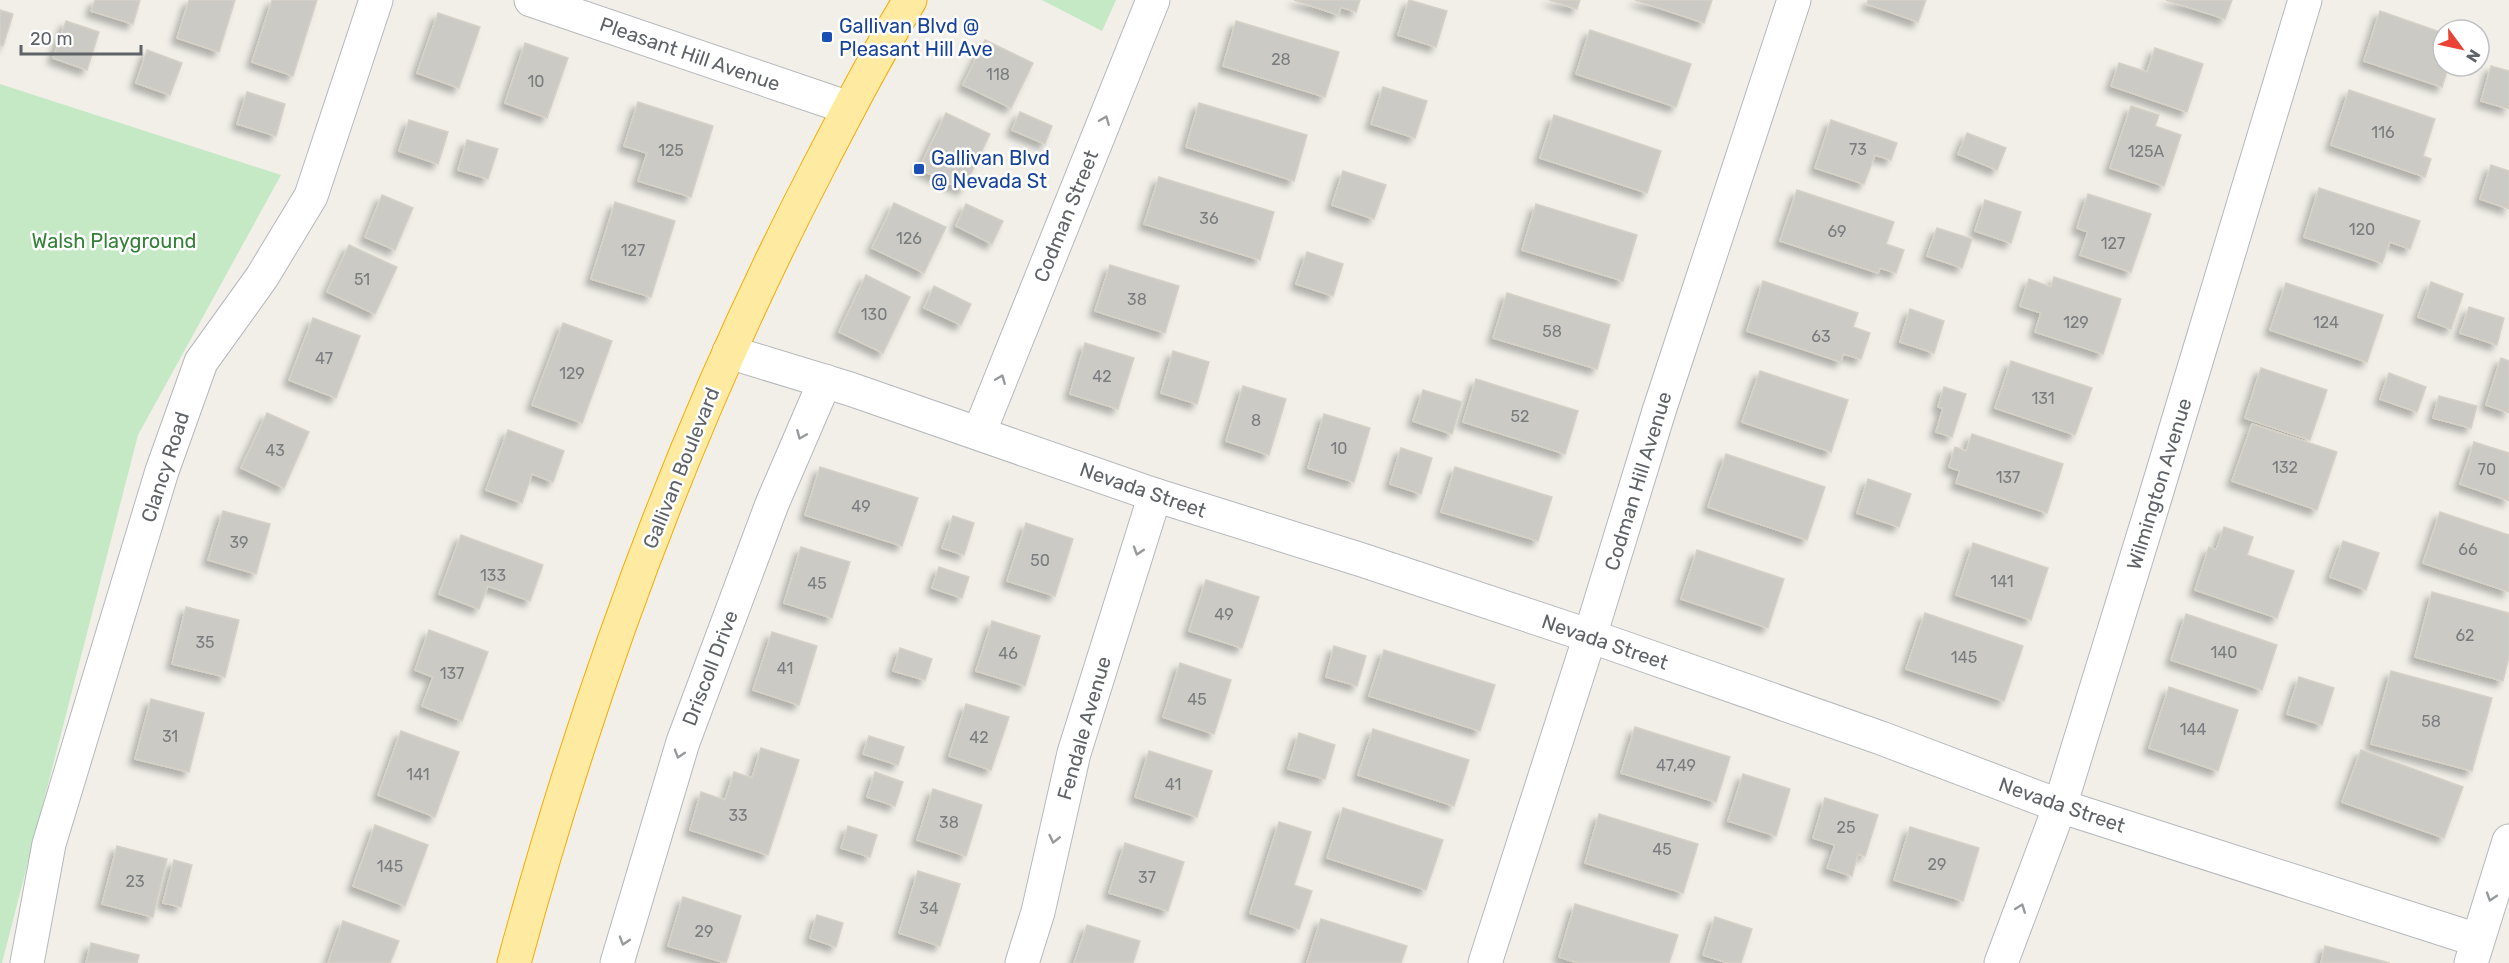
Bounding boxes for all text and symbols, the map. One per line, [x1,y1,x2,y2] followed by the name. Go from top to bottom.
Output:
[597,12,783,96] street label: Pleasant Hill Avenue
[839,14,993,61] place label: Gallivan Blvd @ Pleasant Hill Ave
[21,18,141,56] scale bar
[2431,18,2491,78] north arrow
[30,28,72,50] text: 20 m
[820,30,834,44] marker: Gallivan Blvd @ Pleasant Hill Ave
[2462,46,2484,66] text: N
[1271,50,1291,69] house number: 28
[986,65,1010,84] house number: 118
[527,72,545,91] house number: 10
[1098,115,1110,126] one-way arrow
[2371,123,2395,142] house number: 116
[1849,140,1867,159] house number: 73
[658,141,684,160] house number: 125
[2128,142,2165,161] house number: 125A
[931,146,1050,193] place label: Gallivan Blvd @ Nevada St
[1029,146,1103,286] street label: Codman Street
[912,162,926,176] marker: Gallivan Blvd @ Nevada St
[1199,209,1219,228] house number: 36
[2349,220,2375,239] house number: 120
[1827,222,1847,241] house number: 69
[32,229,196,253] park label: Walsh Playground
[896,229,922,248] house number: 126
[2101,234,2125,253] house number: 127
[621,241,645,260] house number: 127
[354,270,370,289] house number: 51
[1127,290,1147,309] house number: 38
[861,305,887,324] house number: 130
[2063,313,2089,332] house number: 129
[2313,313,2339,332] house number: 124
[1542,322,1562,341] house number: 58
[1811,327,1831,346] house number: 63
[315,349,333,368] house number: 47
[559,364,585,383] house number: 129
[1092,367,1112,386] house number: 42
[994,374,1006,385] one-way arrow
[638,384,724,552] street label: Gallivan Boulevard
[1599,389,1677,573] street label: Codman Hill Avenue
[2031,389,2055,408] house number: 131
[2121,395,2197,573] street label: Wilmington Avenue
[1511,407,1529,426] house number: 52
[136,409,194,525] street label: Clancy Road
[1251,411,1261,430] house number: 8
[796,428,808,439] one-way arrow
[1330,439,1348,458] house number: 10
[265,441,285,460] house number: 43
[1077,457,1210,523] street label: Nevada Street
[2272,458,2298,477] house number: 132
[2478,460,2496,479] house number: 70
[1996,468,2020,487] house number: 137
[851,497,871,516] house number: 49
[229,533,249,552] house number: 39
[2458,540,2478,559] house number: 66
[1132,545,1145,556] one-way arrow
[1030,551,1050,570] house number: 50
[480,566,506,585] house number: 133
[1990,572,2014,591] house number: 141
[807,574,827,593] house number: 45
[1214,605,1234,624] house number: 49
[677,607,743,729] street label: Driscoll Drive
[1539,609,1672,675] street label: Nevada Street
[2455,626,2475,645] house number: 62
[195,633,215,652] house number: 35
[2211,643,2237,662] house number: 140
[998,644,1018,663] house number: 46
[1951,648,1977,667] house number: 145
[1052,653,1116,803] street label: Fendale Avenue
[777,659,793,678] house number: 41
[440,664,464,683] house number: 137
[1187,690,1207,709] house number: 45
[2421,712,2441,731] house number: 58
[2180,720,2206,739] house number: 144
[162,727,178,746] house number: 31
[969,728,989,747] house number: 42
[674,748,686,759] one-way arrow
[1656,756,1696,775] house number: 47,49
[406,765,430,784] house number: 141
[1996,772,2129,838] street label: Nevada Street
[1165,775,1181,794] house number: 41
[728,806,748,825] house number: 33
[939,813,959,832] house number: 38
[1837,818,1855,837] house number: 25
[1049,833,1062,843] one-way arrow
[1652,840,1672,859] house number: 45
[1928,855,1946,874] house number: 29
[377,857,403,876] house number: 145
[1138,868,1156,887] house number: 37
[125,872,145,891] house number: 23
[2486,891,2498,902] one-way arrow
[919,899,939,918] house number: 34
[2014,903,2027,914] one-way arrow
[695,922,713,941] house number: 29
[619,935,631,946] one-way arrow

